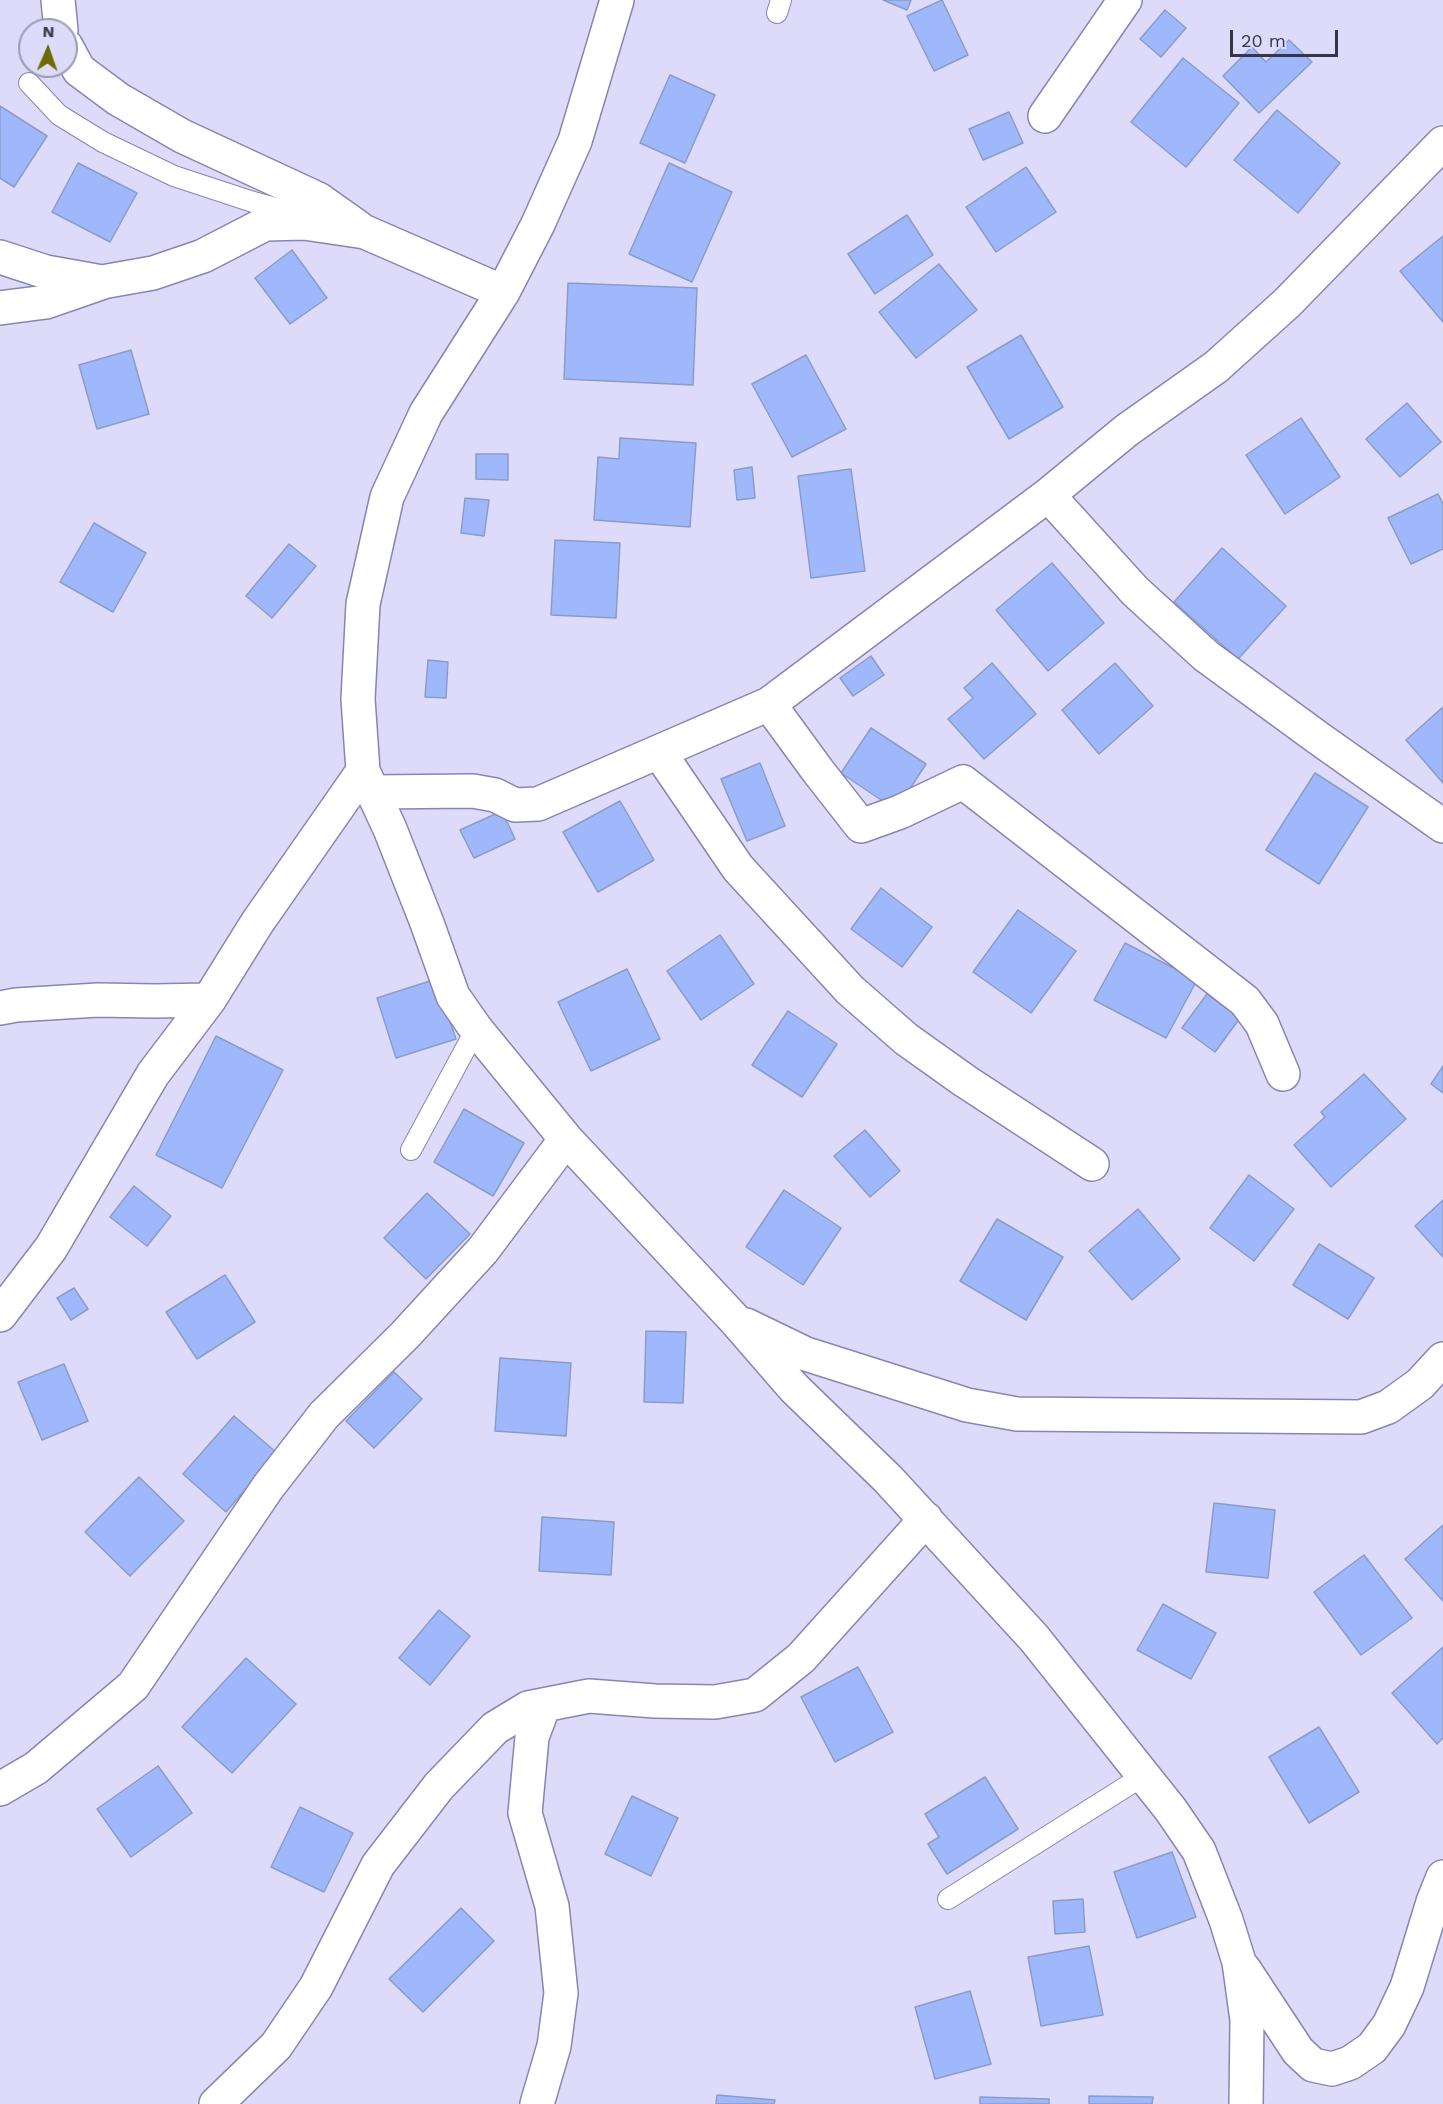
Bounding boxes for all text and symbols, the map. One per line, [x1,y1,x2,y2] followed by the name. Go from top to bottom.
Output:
[18,18,78,78] north arrow
[1233,18,1341,56] scale bar
[42,22,55,41] text: N
[1241,30,1286,51] text: 20 m

